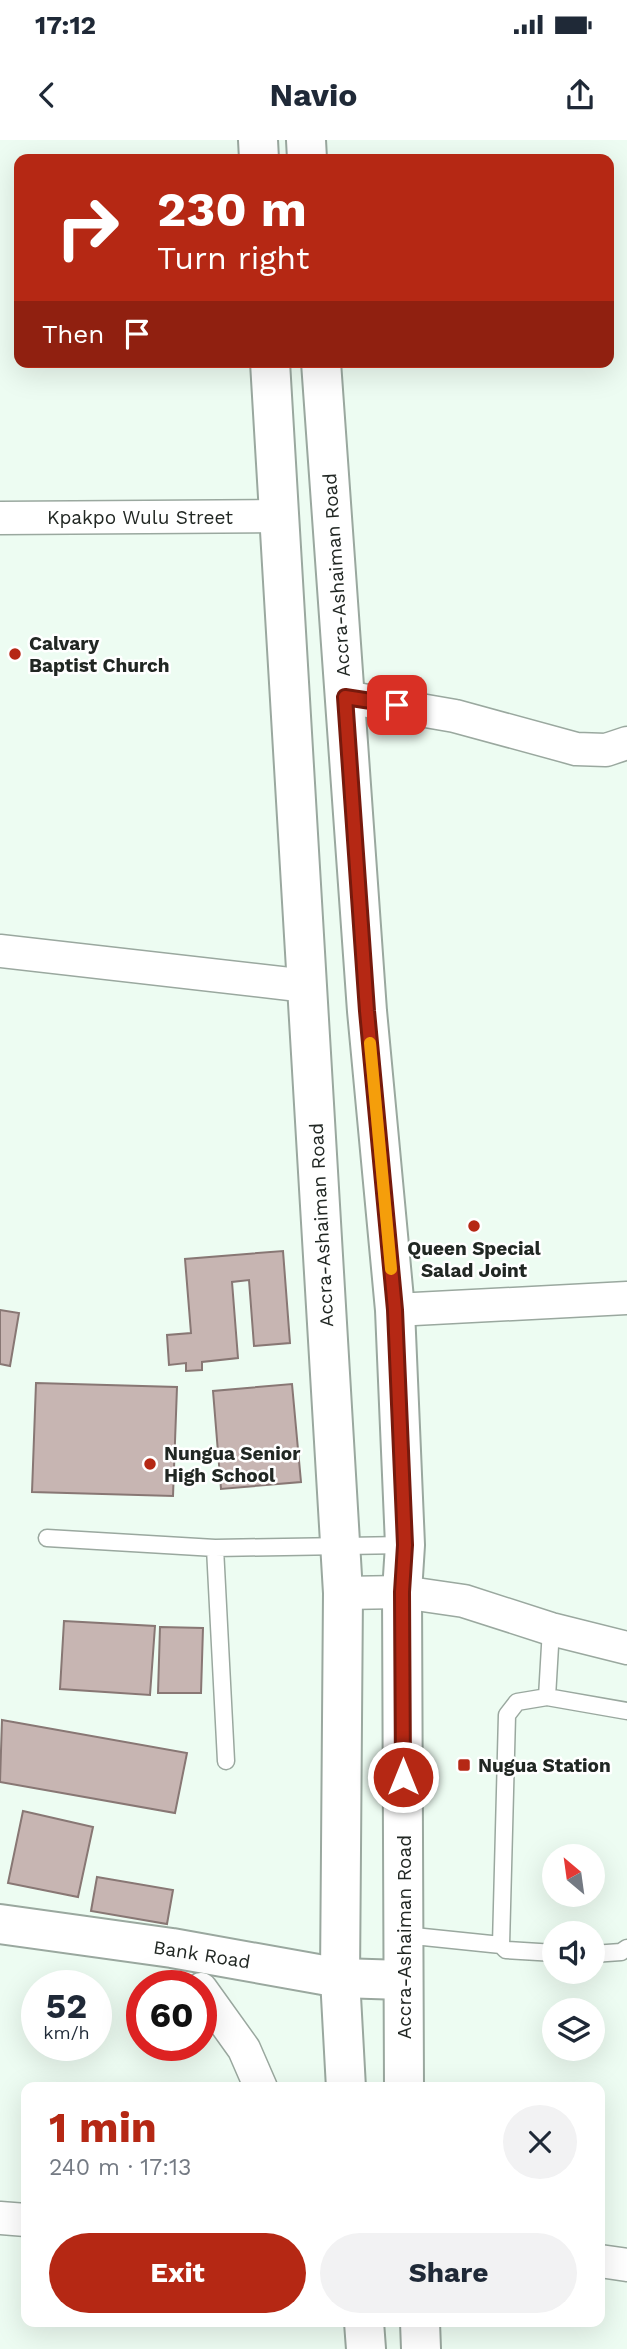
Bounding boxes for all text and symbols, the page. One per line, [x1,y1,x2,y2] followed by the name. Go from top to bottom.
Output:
[35,10,96,40] text: 17:12
[28,76,66,114] icon: back
[270,76,357,114] text: Navio
[561,76,599,114] icon: share
[157,180,307,238] text: 230 m
[42,182,133,273] icon: right
[157,239,309,277] text: Turn right
[118,315,156,353] icon: arrive
[42,319,104,349] text: Then
[318,472,355,678] street label: Accra-Ashaiman Road
[47,506,233,529] street label: Kpakpo Wulu Street
[29,632,170,677] place label: Calvary Baptist Church
[7,646,23,662] marker: Calvary Baptist Church
[367,675,427,735] pin
[378,686,416,724] icon: arrive
[305,1122,338,1328] street label: Accra-Ashaiman Road
[466,1218,482,1234] marker: Queen Special Salad Joint
[407,1237,542,1282] place label: Queen Special Salad Joint
[164,1442,301,1487] place label: Nungua Senior High School
[142,1456,158,1472] marker: Nungua Senior High School
[366,1740,440,1814] position arrow
[478,1754,611,1777] place label: Nugua Station
[456,1757,472,1773] marker: Nugua Station
[393,1835,416,2039] street label: Accra-Ashaiman Road
[542,1844,606,1908] north arrow
[542,1844,605,2061] map controls
[542,1921,605,1984] button: sound
[152,1935,252,1974] street label: Bank Road
[126,1970,217,2061] speed limit sign: 60
[46,1985,87,2027] text: 52
[542,1998,605,2061] button: layers
[43,2022,90,2043] text: km/h
[49,2103,157,2152] text: 1 min
[503,2105,577,2179] button: close
[49,2154,191,2181] text: 240 m · 17:13
[49,2233,306,2313] button: Exit
[320,2233,577,2313] button: Share

